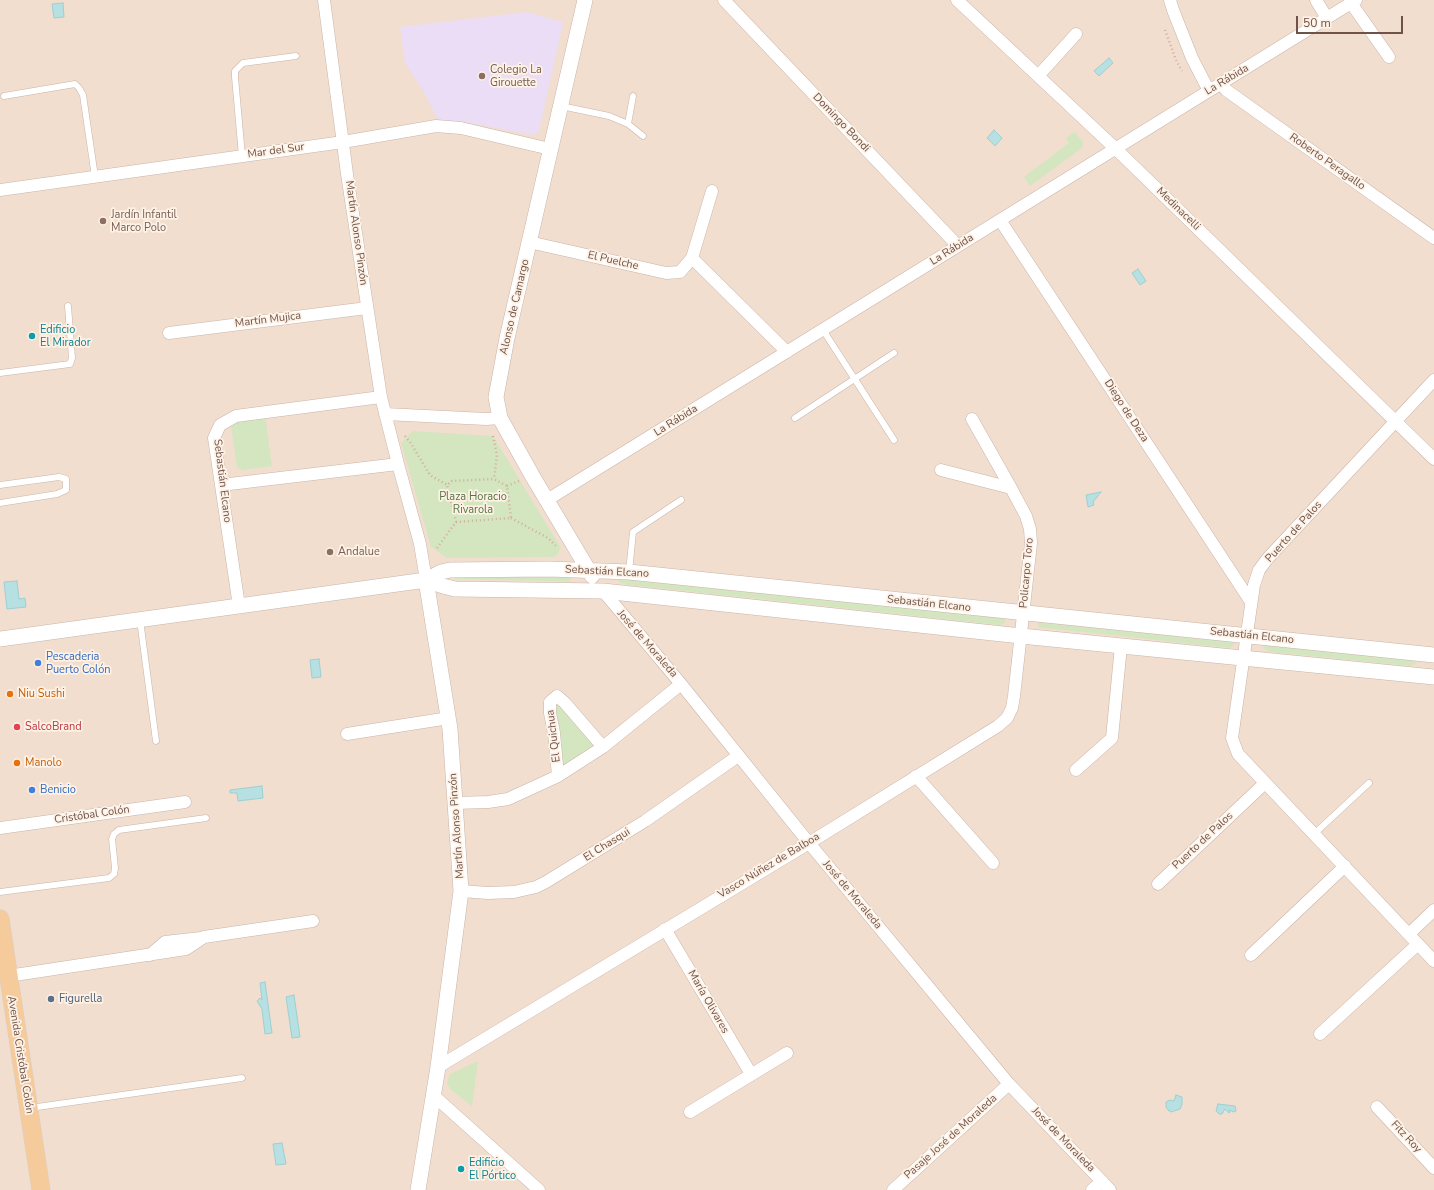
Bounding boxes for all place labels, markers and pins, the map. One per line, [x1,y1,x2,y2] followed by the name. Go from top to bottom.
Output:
[490,63,542,89] place label: Colegio La Girouette
[477,71,487,81] marker: Colegio La Girouette
[111,208,177,234] place label: Jardín Infantil Marco Polo
[98,216,108,226] marker: Jardín Infantil Marco Polo
[40,323,91,349] place label: Edificio El Mirador
[27,331,37,341] marker: Edificio El Mirador
[338,545,380,559] place label: Andalue
[325,547,335,557] marker: Andalue
[46,650,111,676] place label: Pescaderia Puerto Colón
[33,658,43,668] marker: Pescaderia Puerto Colón
[18,687,65,701] place label: Niu Sushi
[5,689,15,699] marker: Niu Sushi
[25,720,82,734] place label: SalcoBrand
[12,722,22,732] marker: SalcoBrand
[25,756,62,770] place label: Manolo
[12,758,22,768] marker: Manolo
[40,783,76,797] place label: Benicio
[27,785,37,795] marker: Benicio
[59,992,102,1006] place label: Figurella
[46,994,56,1004] marker: Figurella
[469,1156,516,1182] place label: Edificio El Pórtico
[456,1164,466,1174] marker: Edificio El Pórtico

